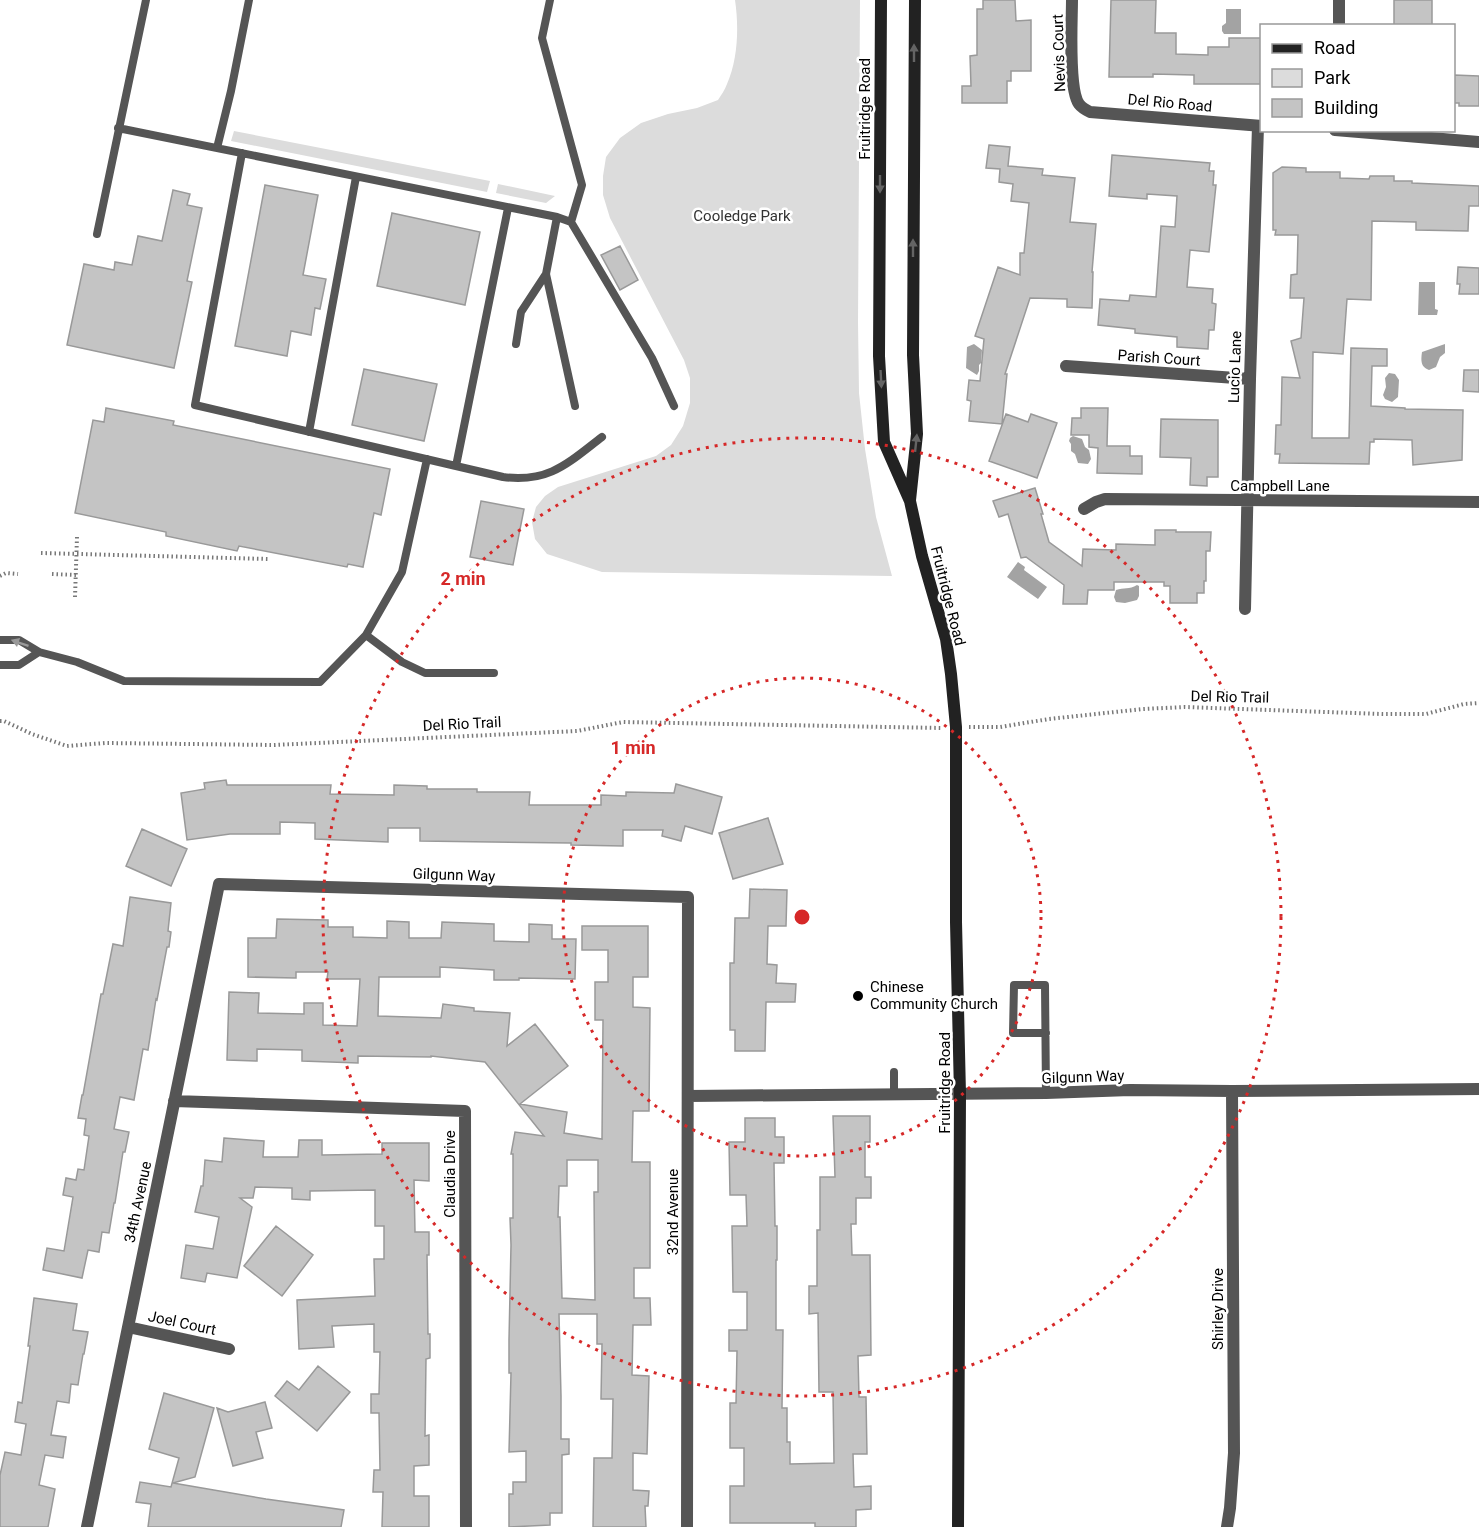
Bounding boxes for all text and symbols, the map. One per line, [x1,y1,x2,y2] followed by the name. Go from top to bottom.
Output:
[1049,14,1069,92] street label: Nevis Court
[1260,24,1455,132] legend
[1314,37,1355,58] text: Road
[910,44,919,63] one-way arrow
[856,58,874,160] street label: Fruitridge Road
[1314,67,1351,88] text: Park
[1127,90,1213,116] street label: Del Rio Road
[1314,97,1378,118] text: Building
[875,175,885,194] one-way arrow
[693,207,791,225] park label: Cooledge Park
[908,239,918,258] one-way arrow
[1225,331,1245,403] street label: Lucio Lane
[1117,346,1201,370] street label: Parish Court
[876,370,885,389] one-way arrow
[911,434,921,453] one-way arrow
[1230,477,1330,495] street label: Campbell Lane
[927,544,969,648] street label: Fruitridge Road
[440,568,486,589] text: 2 min
[11,638,29,648] one-way arrow
[1191,687,1269,707] street label: Del Rio Trail
[422,713,502,735] street label: Del Rio Trail
[610,737,656,758] text: 1 min
[412,865,496,885] street label: Gilgunn Way
[792,907,812,927] centre of rings
[870,978,998,1013] place label: Chinese Community Church
[851,989,865,1003] marker: Chinese Community Church
[936,1032,954,1134] street label: Fruitridge Road
[1041,1067,1125,1087] street label: Gilgunn Way
[441,1130,459,1218] street label: Claudia Drive
[121,1160,155,1244] street label: 34th Avenue
[664,1169,682,1255] street label: 32nd Avenue
[1209,1268,1227,1350] street label: Shirley Drive
[146,1307,218,1339] street label: Joel Court

